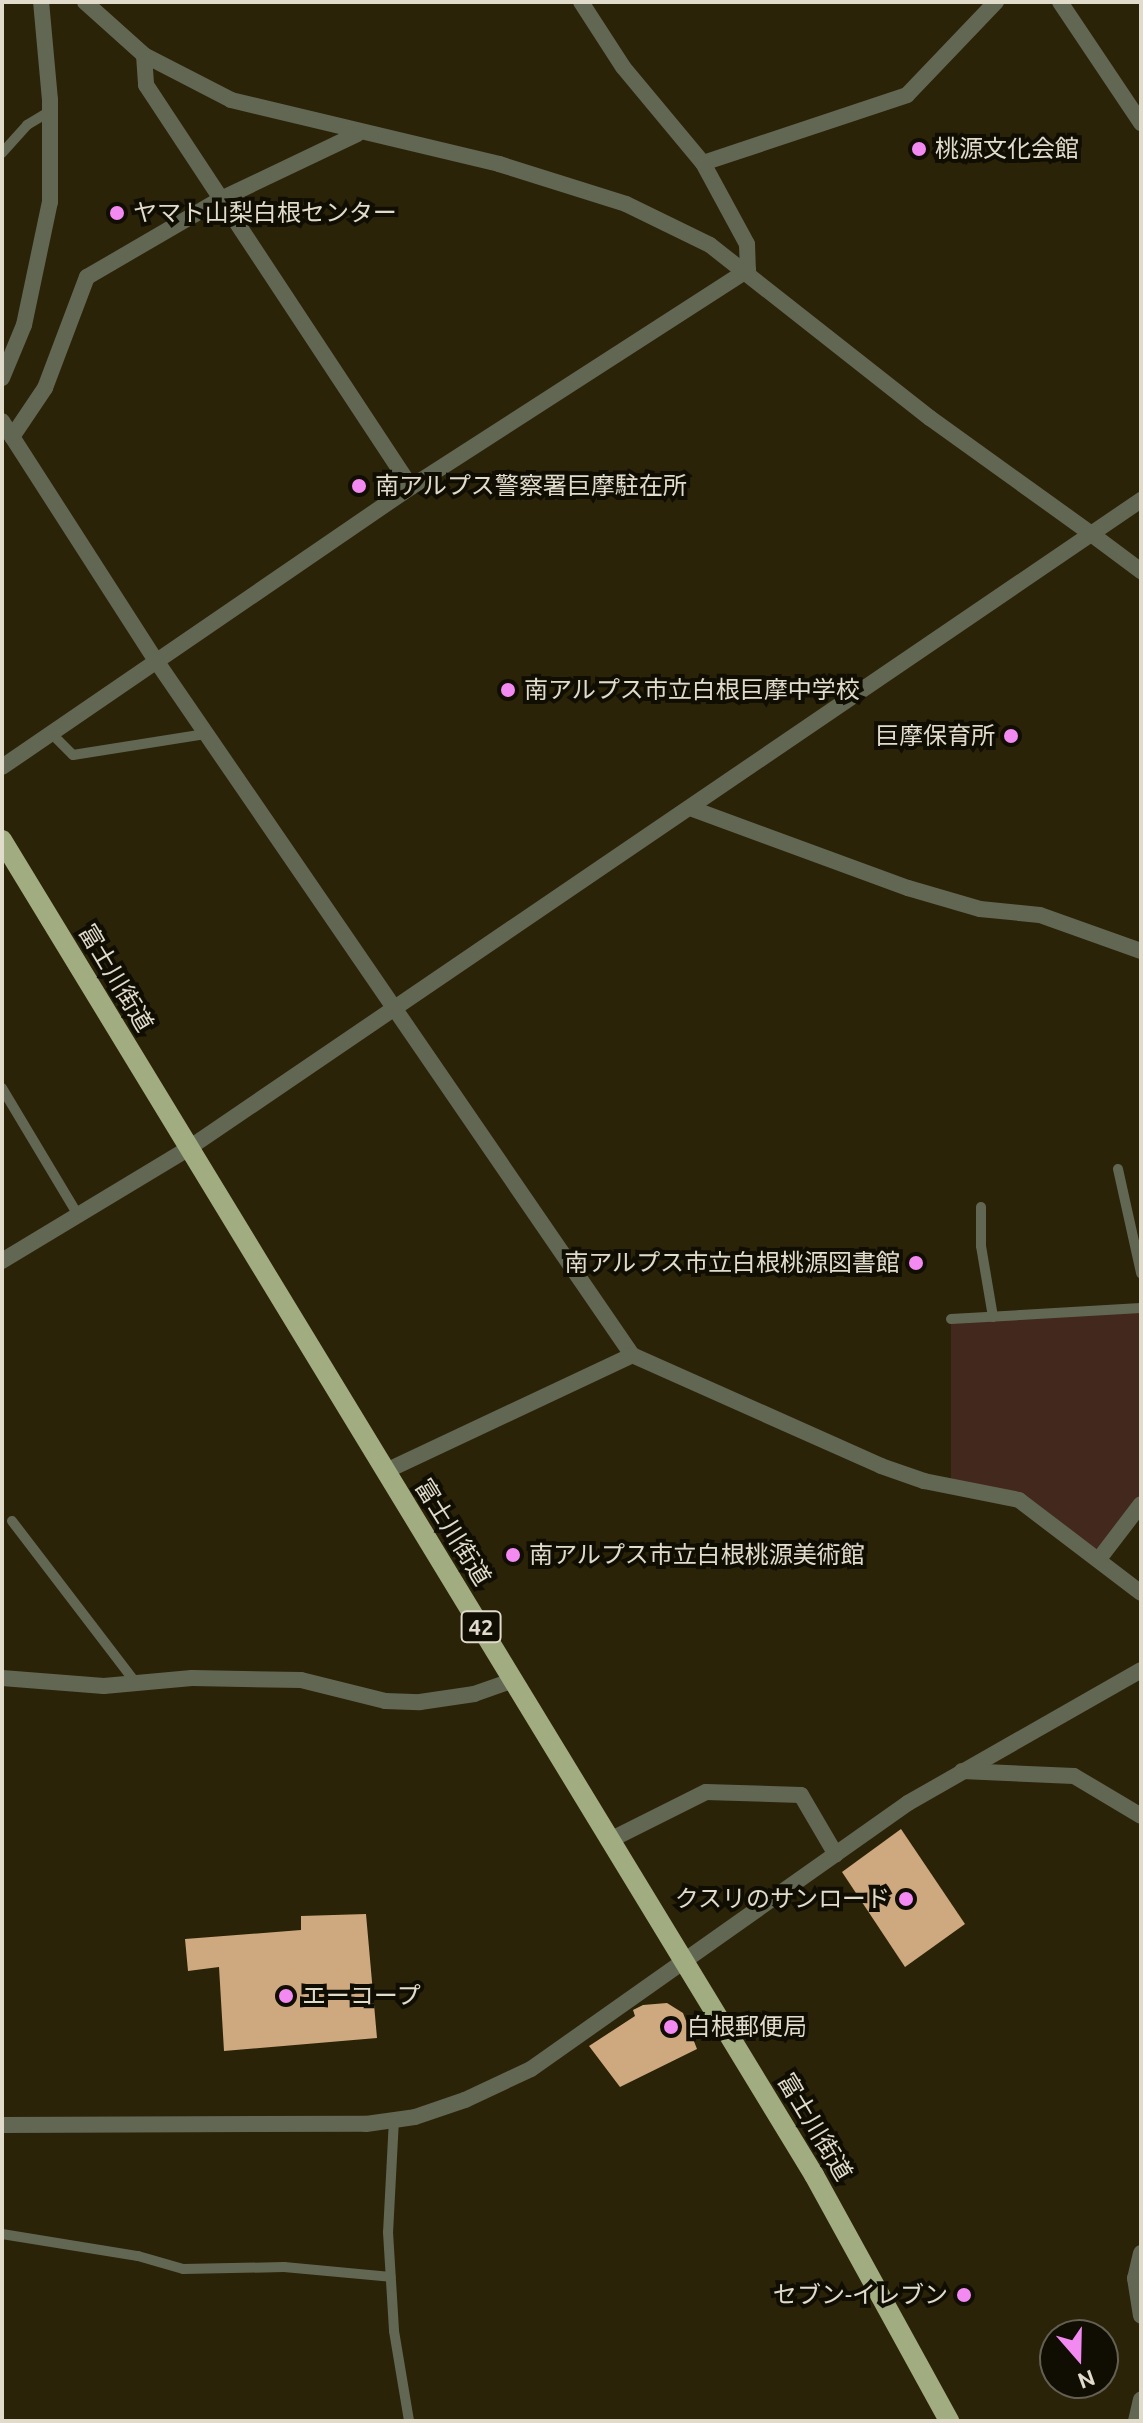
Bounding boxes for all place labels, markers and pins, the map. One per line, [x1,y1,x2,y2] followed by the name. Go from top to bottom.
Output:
[935,135,1079,163] place label: 桃源文化会館
[910,140,928,158] marker: 桃源文化会館
[133,199,397,227] place label: ヤマト山梨白根センター
[108,204,126,222] marker: ヤマト山梨白根センター
[375,472,687,500] place label: 南アルプス警察署巨摩駐在所
[350,477,368,495] marker: 南アルプス警察署巨摩駐在所
[524,676,860,704] place label: 南アルプス市立白根巨摩中学校
[499,681,517,699] marker: 南アルプス市立白根巨摩中学校
[875,722,995,750] place label: 巨摩保育所
[1002,727,1020,745] marker: 巨摩保育所
[564,1249,900,1277] place label: 南アルプス市立白根桃源図書館
[907,1254,925,1272] marker: 南アルプス市立白根桃源図書館
[529,1541,865,1569] place label: 南アルプス市立白根桃源美術館
[504,1546,522,1564] marker: 南アルプス市立白根桃源美術館
[674,1885,890,1913] place label: クスリのサンロード
[897,1890,915,1908] marker: クスリのサンロード
[302,1982,422,2010] place label: エーコープ
[277,1987,295,2005] marker: エーコープ
[687,2013,807,2041] place label: 白根郵便局
[662,2018,680,2036] marker: 白根郵便局
[773,2281,948,2309] place label: セブン-イレブン
[955,2286,973,2304] marker: セブン-イレブン

